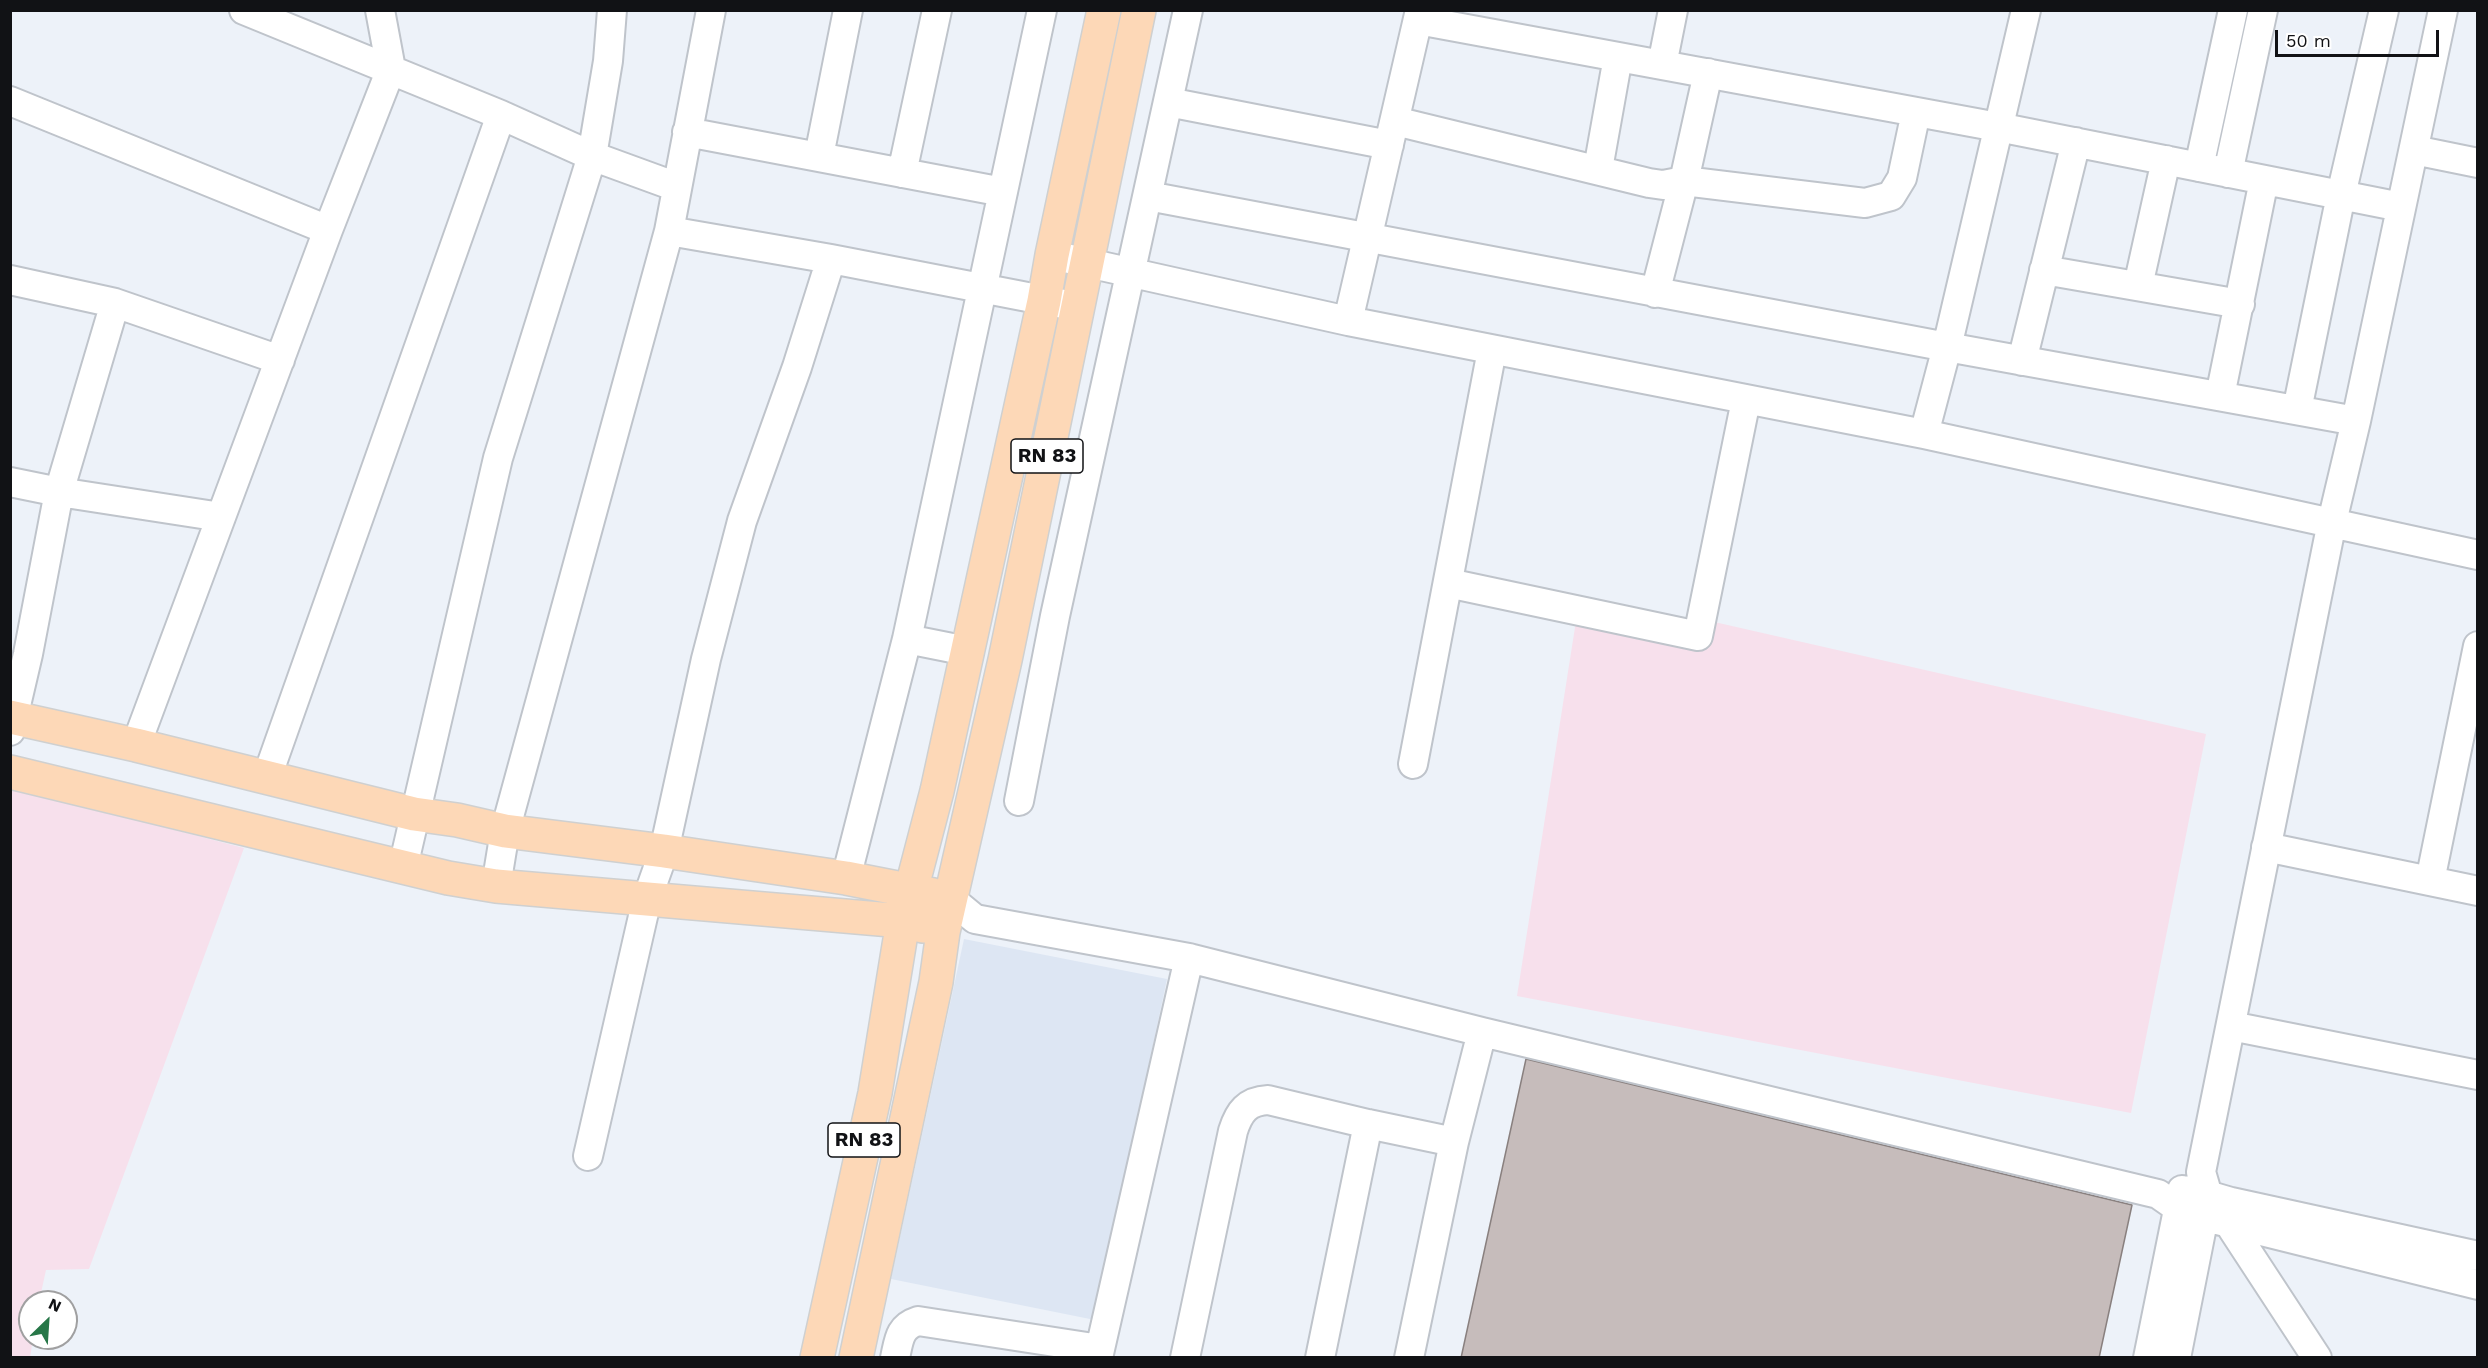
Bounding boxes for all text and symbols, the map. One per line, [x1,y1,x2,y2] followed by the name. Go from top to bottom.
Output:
[2278,18,2442,56] scale bar
[2286,30,2331,51] text: 50 m
[1011,439,1083,473] road number: RN 83
[828,1123,900,1157] road number: RN 83
[18,1290,78,1350] north arrow
[46,1294,64,1316] text: N

